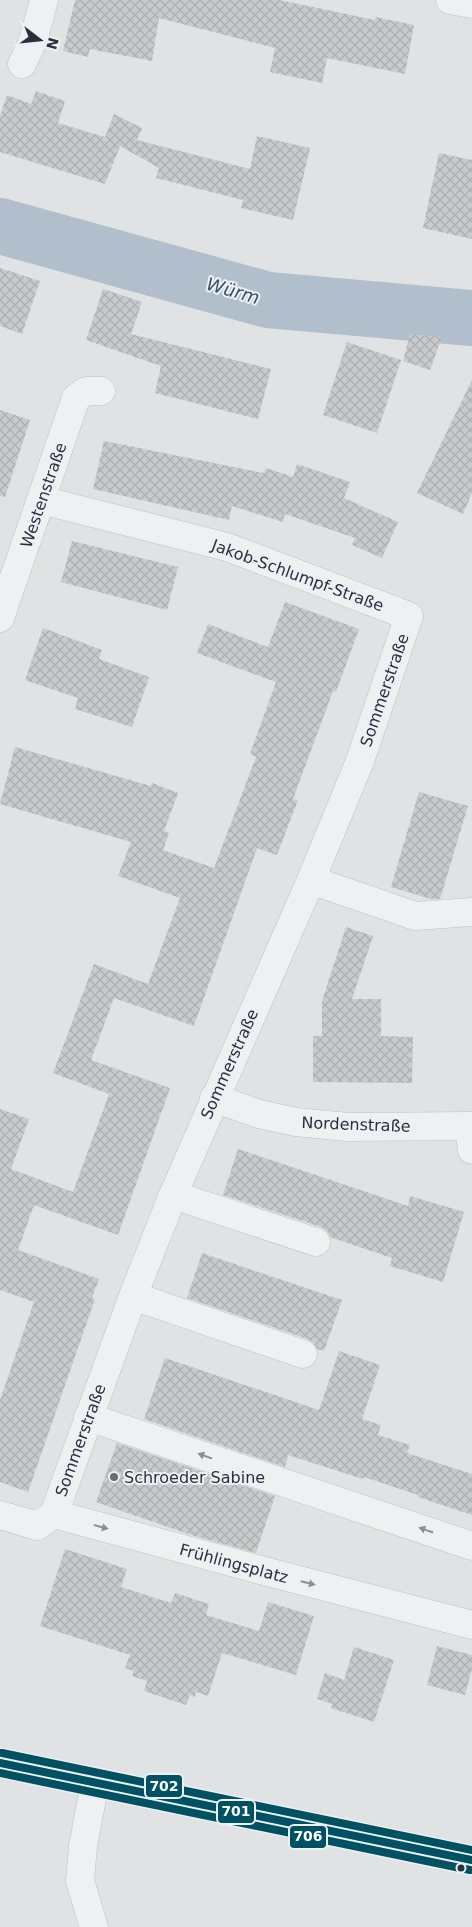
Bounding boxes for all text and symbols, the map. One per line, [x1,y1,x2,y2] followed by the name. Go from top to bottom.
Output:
[15,15,65,65] north arrow
[43,36,62,51] text: N
[204,273,262,308] water label: Würm
[17,440,70,550] street label: Westenstraße
[208,535,386,615] street label: Jakob-Schlumpf-Straße
[356,631,413,749] street label: Sommerstraße
[197,1006,262,1122] street label: Sommerstraße
[301,1113,411,1136] street label: Nordenstraße
[51,1381,110,1499] street label: Sommerstraße
[198,1452,213,1459] one-way arrow
[124,1468,265,1487] place label: Schroeder Sabine
[108,1471,120,1483] marker: Schroeder Sabine
[93,1523,108,1531] one-way arrow
[418,1526,433,1533] one-way arrow
[178,1540,290,1587] street label: Frühlingsplatz
[301,1579,316,1587] one-way arrow
[145,1774,183,1798] line badge: 702
[149,1778,179,1794] text: 702
[217,1800,255,1824] line badge: 701
[221,1803,251,1819] text: 701
[289,1825,327,1849] line badge: 706
[293,1828,323,1844] text: 706
[456,1863,466,1873] unlabelled marker

